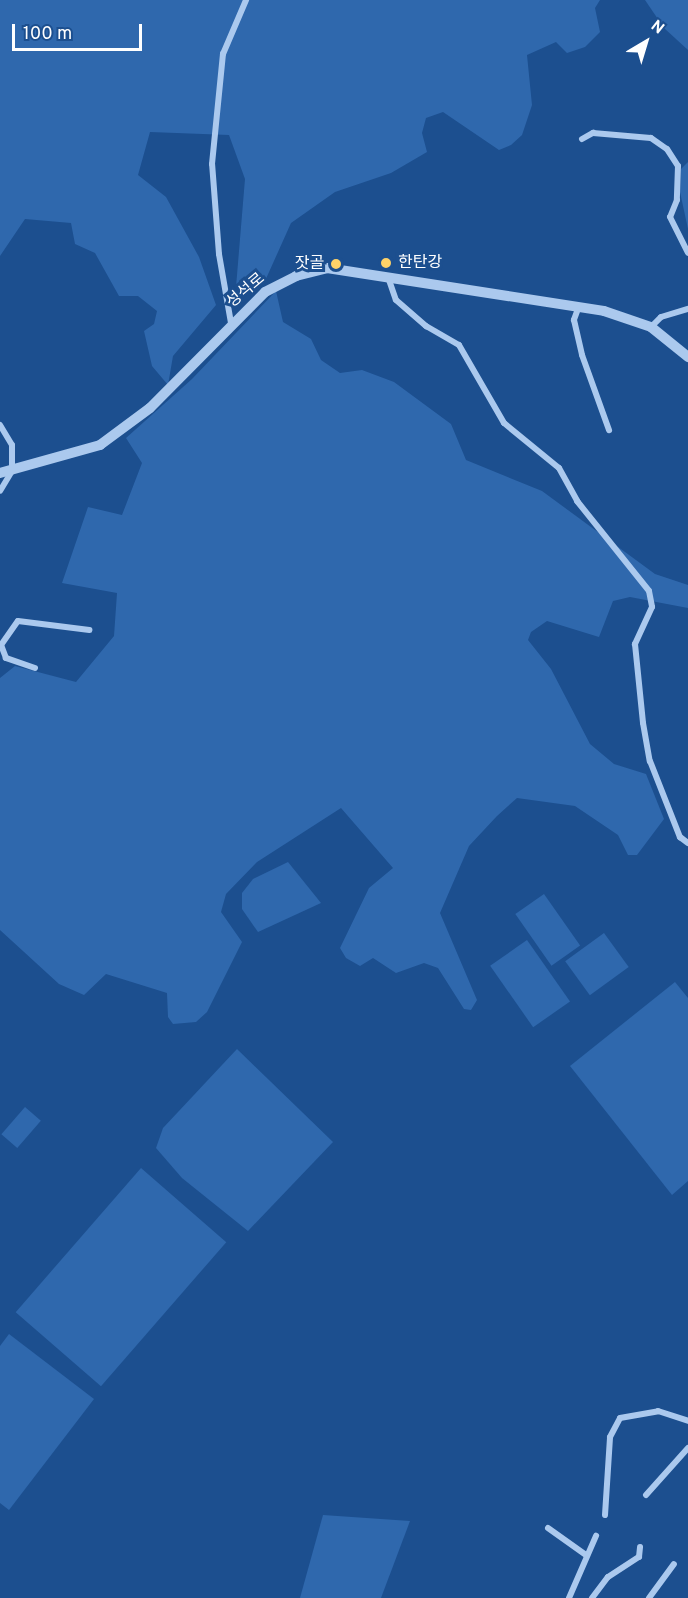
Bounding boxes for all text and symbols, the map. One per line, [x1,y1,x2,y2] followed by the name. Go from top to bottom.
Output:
[15,12,146,50] scale bar
[616,12,676,72] north arrow
[646,16,668,39] text: N
[23,23,72,46] text: 100 m
[398,253,442,273] place label: 한탄강
[295,254,324,274] place label: 잣골
[379,256,393,270] marker: 한탄강
[329,257,343,271] marker: 잣골
[223,269,269,313] street label: 성석로

